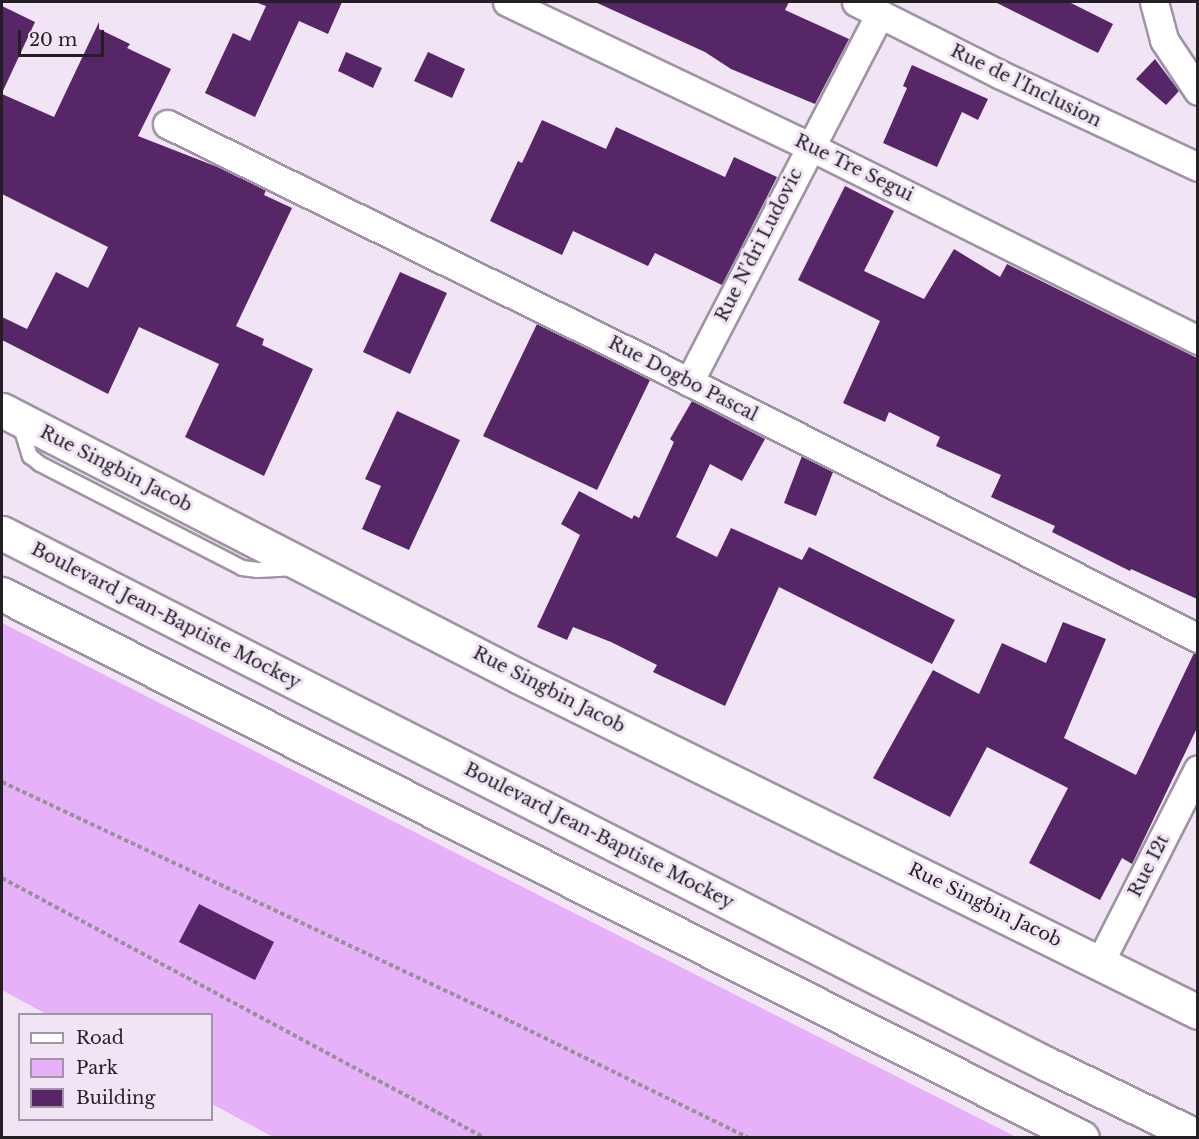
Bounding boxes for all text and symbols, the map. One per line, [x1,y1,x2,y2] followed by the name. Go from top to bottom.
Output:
[21,18,106,56] scale bar
[29,29,77,51] text: 20 m
[947,40,1105,132] street label: Rue de l'Inclusion
[791,130,917,206] street label: Rue Tre Segui
[711,165,807,325] street label: Rue N'dri Ludovic
[605,332,761,426] street label: Rue Dogbo Pascal
[36,421,196,517] street label: Rue Singbin Jacob
[28,538,304,694] street label: Boulevard Jean-Baptiste Mockey
[469,642,629,738] street label: Rue Singbin Jacob
[461,758,737,914] street label: Boulevard Jean-Baptiste Mockey
[1124,831,1174,901] street label: Rue I2t
[905,859,1065,951] street label: Rue Singbin Jacob
[18,1013,213,1121] legend
[76,1027,124,1049] text: Road
[76,1057,118,1079] text: Park
[76,1087,155,1109] text: Building

